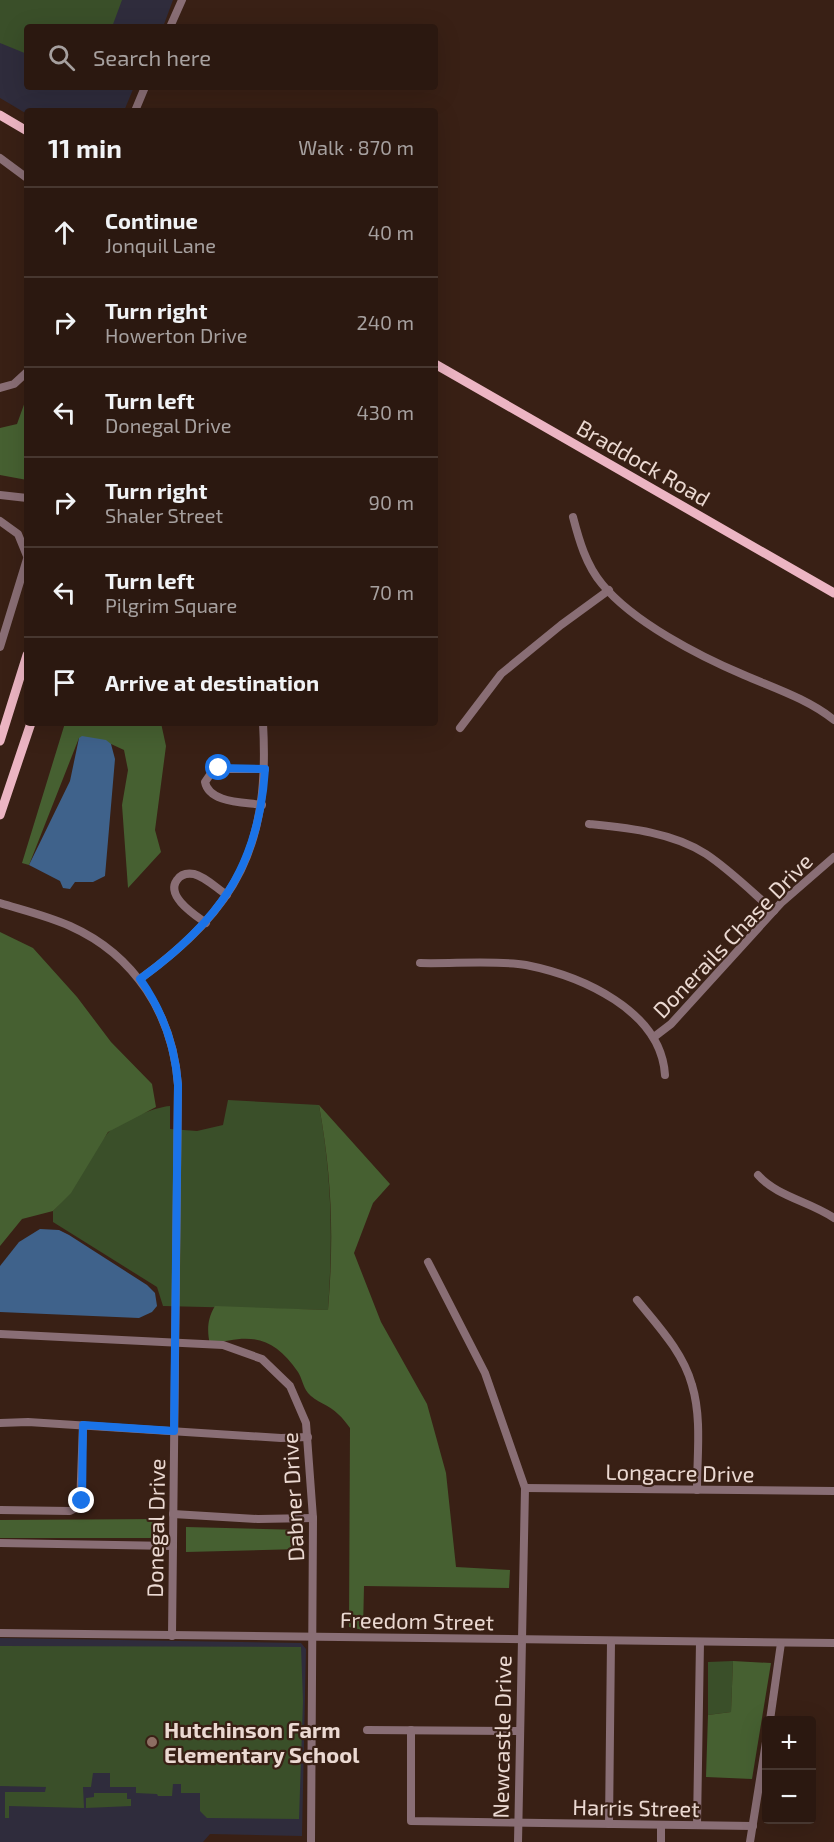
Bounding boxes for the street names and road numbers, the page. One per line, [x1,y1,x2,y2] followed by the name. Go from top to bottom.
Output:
[573,413,715,511] street label: Braddock Road
[647,847,817,1023] street label: Donerails Chase Drive
[276,1432,308,1562] street label: Dabner Drive
[141,1458,169,1598] street label: Donegal Drive
[605,1458,755,1486] street label: Longacre Drive
[340,1606,494,1634] street label: Freedom Street
[487,1655,515,1819] street label: Newcastle Drive
[572,1793,700,1821] street label: Harris Street

